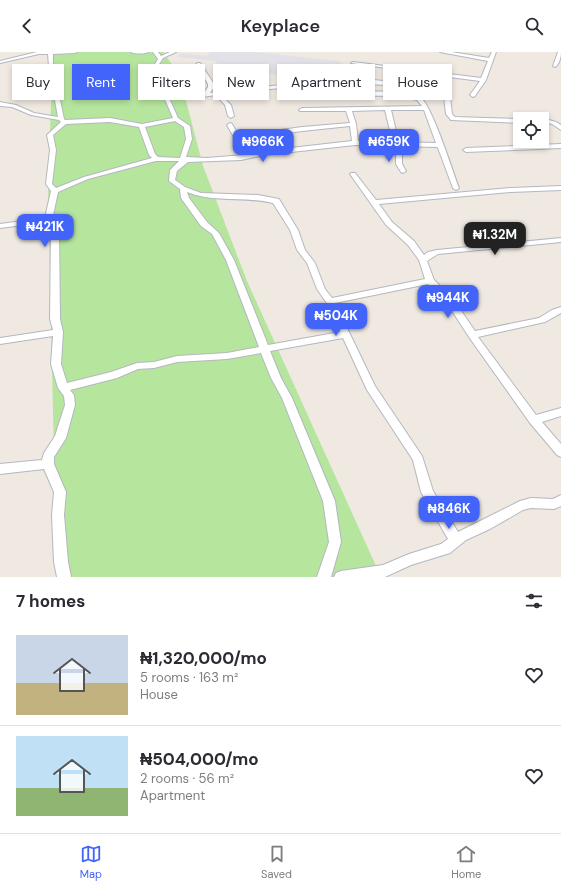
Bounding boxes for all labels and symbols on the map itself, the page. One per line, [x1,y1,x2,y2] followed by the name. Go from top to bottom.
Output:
[235,129,291,163] pin: ₦966K
[361,129,417,163] pin: ₦659K
[17,214,73,248] pin: ₦421K
[462,222,528,256] pin: ₦1.32M
[420,285,476,319] pin: ₦944K
[308,303,364,337] pin: ₦504K
[421,496,477,530] pin: ₦846K

